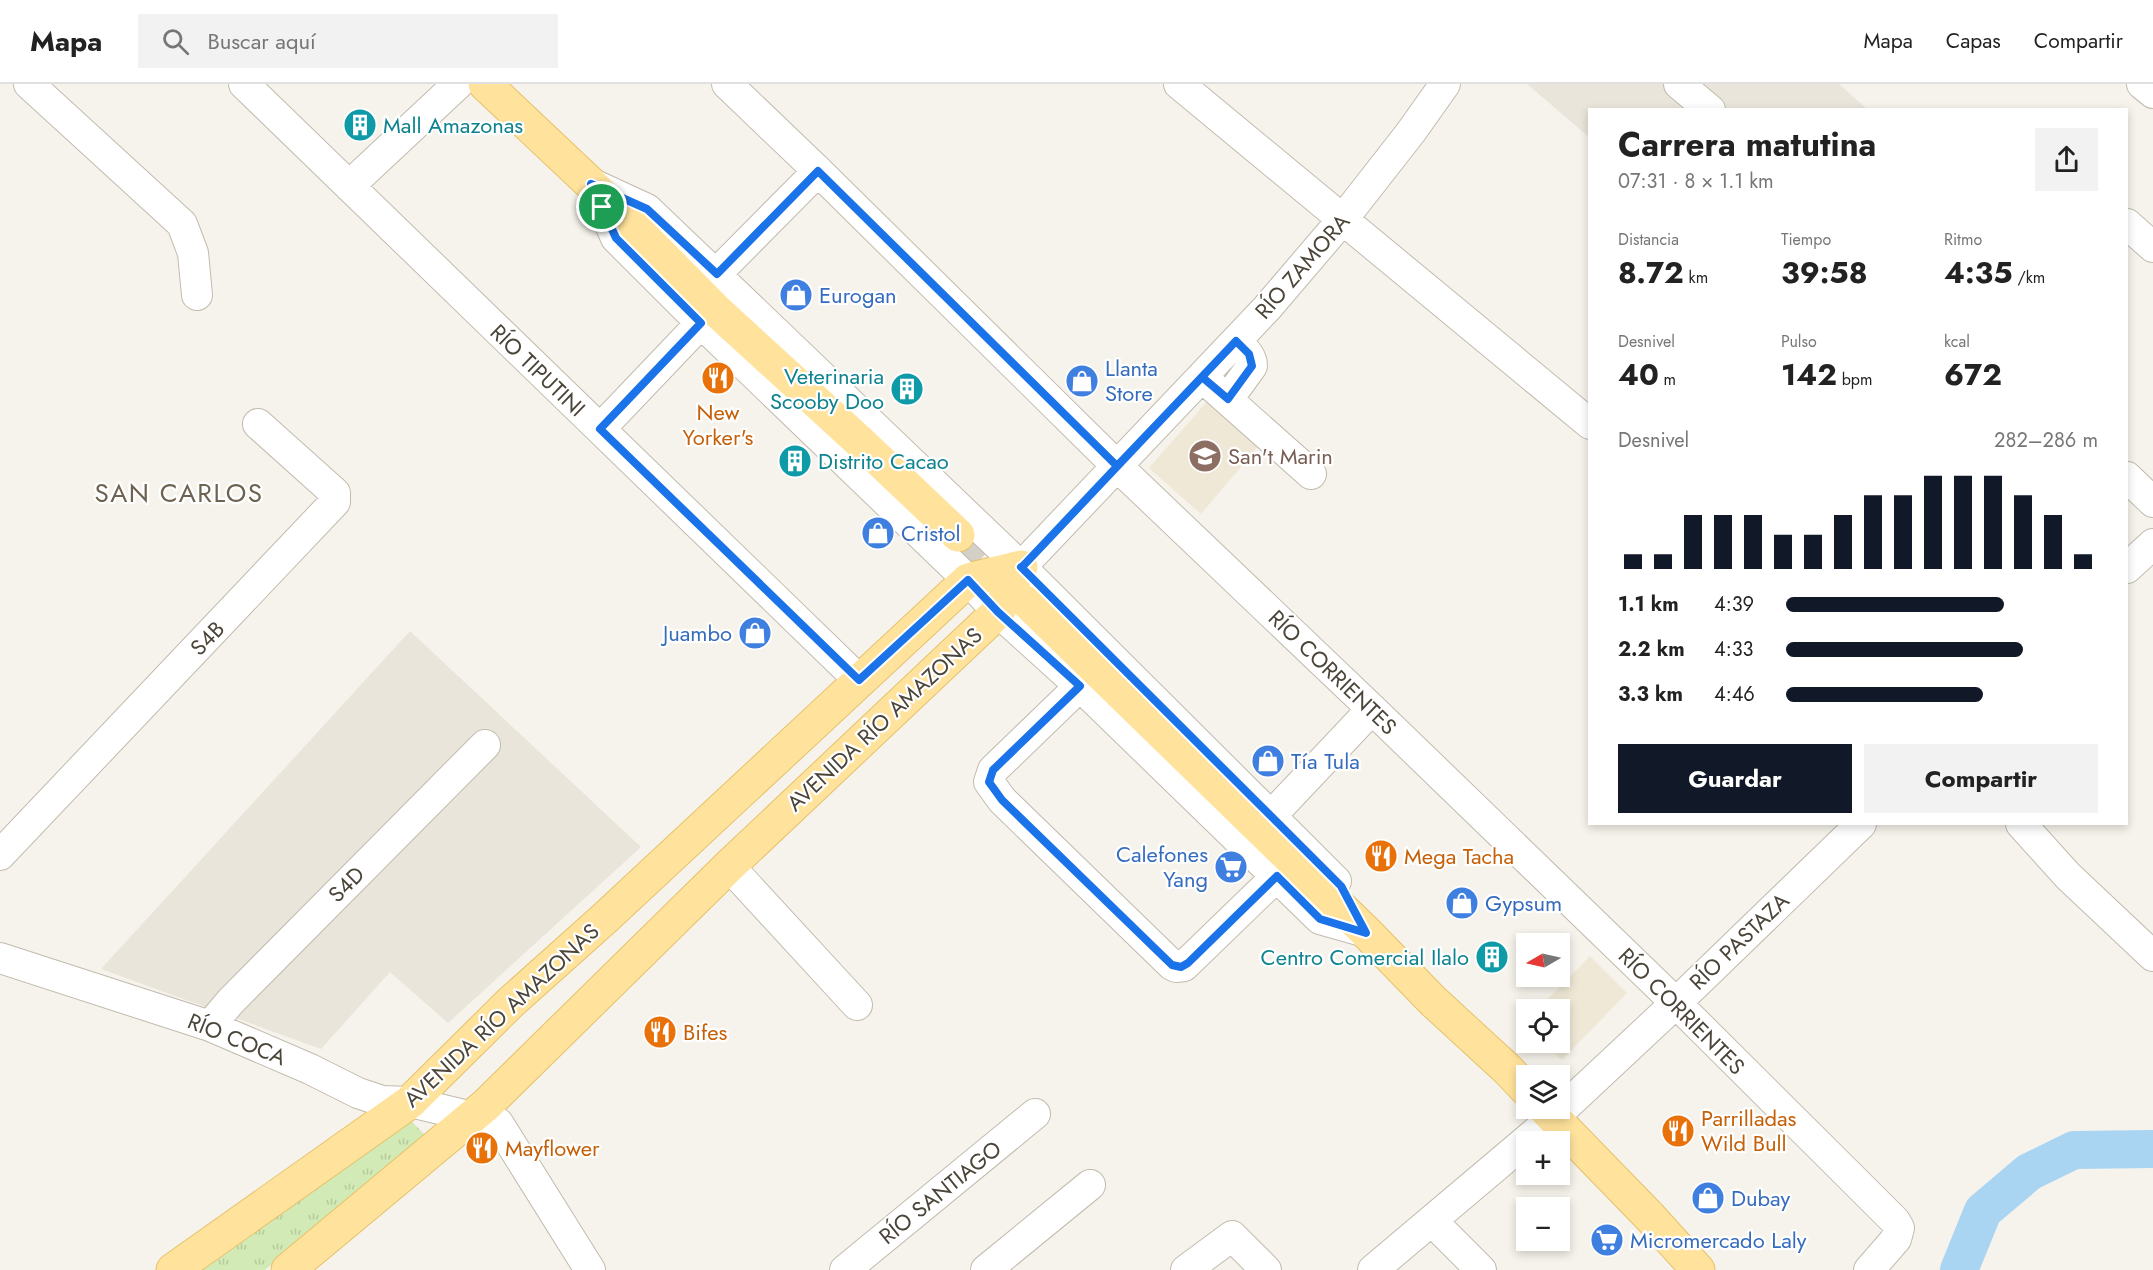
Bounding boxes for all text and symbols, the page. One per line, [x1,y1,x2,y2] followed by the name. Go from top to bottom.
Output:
[138,14,558,68] search box
[30,21,102,62] text: Mapa
[159,25,192,58] icon: search
[207,25,316,57] text: Buscar aquí
[1864,26,1913,56] text: Mapa
[1946,26,2001,56] text: Capas
[2034,26,2123,56] text: Compartir
[342,107,378,143] building icon: Mall Amazonas
[383,109,523,141] place label: Mall Amazonas
[1618,121,1876,168] text: Carrera matutina
[2035,128,2098,191] button: share
[1618,167,1774,196] text: 07:31 · 8 × 1.1 km
[576,181,627,232] pin
[585,190,618,223] icon: arrive
[1247,206,1357,326] street label: RÍO ZAMORA
[1618,228,1679,251] text: Distancia
[1781,228,1831,251] text: Tiempo
[1944,228,1982,251] text: Ritmo
[1618,251,1684,294] text: 8.72
[1781,251,1868,294] text: 39:58
[1944,251,2013,294] text: 4:35
[1684,266,1708,289] text: km
[2013,266,2045,289] text: /km
[778,277,814,313] shop icon: Eurogan
[819,279,897,311] place label: Eurogan
[483,316,593,424] street label: RÍO TIPUTINI
[1618,330,1675,353] text: Desnivel
[1781,330,1817,353] text: Pulso
[1944,330,1970,353] text: kcal
[1105,352,1158,409] place label: Llanta Store
[1618,353,1659,396] text: 40
[1781,353,1837,396] text: 142
[1944,353,2002,396] text: 672
[700,360,736,396] restaurant icon: New Yorker's
[770,360,884,417] place label: Veterinaria Scooby Doo
[1064,363,1100,399] shop icon: Llanta Store
[1659,368,1676,391] text: m
[1837,368,1872,391] text: bpm
[889,371,925,407] building icon: Veterinaria Scooby Doo
[683,396,754,453] place label: New Yorker's
[1618,426,1689,455] text: Desnivel
[1994,426,2098,455] text: 282–286 m
[1187,438,1223,474] school or university icon: San't Marin
[1228,440,1333,472] place label: San't Marin
[777,443,813,479] building icon: Distrito Cacao
[818,445,949,477] place label: Distrito Cacao
[94,474,264,512] district label: SAN CARLOS
[860,515,896,551] shop icon: Cristol
[901,517,961,549] place label: Cristol
[1618,590,1679,619] text: 1.1 km
[1714,590,1754,619] text: 4:39
[1262,602,1404,742] street label: RÍO CORRIENTES
[183,614,231,662] street label: S4B
[737,615,773,651] shop icon: Juambo
[660,617,732,649] place label: Juambo
[779,620,989,818] street label: AVENIDA RÍO AMAZONAS
[1618,635,1685,664] text: 2.2 km
[1714,635,1754,664] text: 4:33
[1618,680,1683,709] text: 3.3 km
[1714,680,1755,709] text: 4:46
[1250,743,1286,779] shop icon: Tía Tula
[1618,744,1852,813] button: Guardar
[1864,744,2098,813] button: Compartir
[1291,745,1360,777] place label: Tía Tula
[1116,838,1208,895] place label: Calefones Yang
[1363,838,1399,874] restaurant icon: Mega Tacha
[1404,840,1514,872] place label: Mega Tacha
[1213,849,1249,885] supermarket icon: Calefones Yang
[321,859,371,909] street label: S4D
[1444,885,1480,921] shop icon: Gypsum
[1682,885,1796,997] street label: RÍO PASTAZA
[1485,887,1562,919] place label: Gypsum
[396,916,606,1114] street label: AVENIDA RÍO AMAZONAS
[1516,933,1570,987] north arrow
[1516,933,1570,1251] map controls
[1474,939,1510,975] building icon: Centro Comercial Ilalo
[1611,940,1753,1082] street label: RÍO CORRIENTES
[1261,941,1469,973] place label: Centro Comercial Ilalo
[1516,999,1570,1053] button: locate
[183,1005,291,1073] street label: RÍO COCA
[642,1014,678,1050] restaurant icon: Bifes
[683,1016,728,1048] place label: Bifes
[1516,1065,1570,1119] button: layers
[1701,1102,1797,1159] place label: Parrilladas Wild Bull
[1660,1113,1696,1149] restaurant icon: Parrilladas Wild Bull
[464,1130,500,1166] restaurant icon: Mayflower
[1516,1131,1570,1185] button: +
[505,1132,600,1164] place label: Mayflower
[872,1133,1008,1251] street label: RÍO SANTIAGO
[1690,1180,1726,1216] shop icon: Dubay
[1731,1182,1791,1214] place label: Dubay
[1516,1197,1570,1251] button: −
[1589,1222,1625,1258] supermarket icon: Micromercado Laly
[1630,1224,1807,1256] place label: Micromercado Laly

